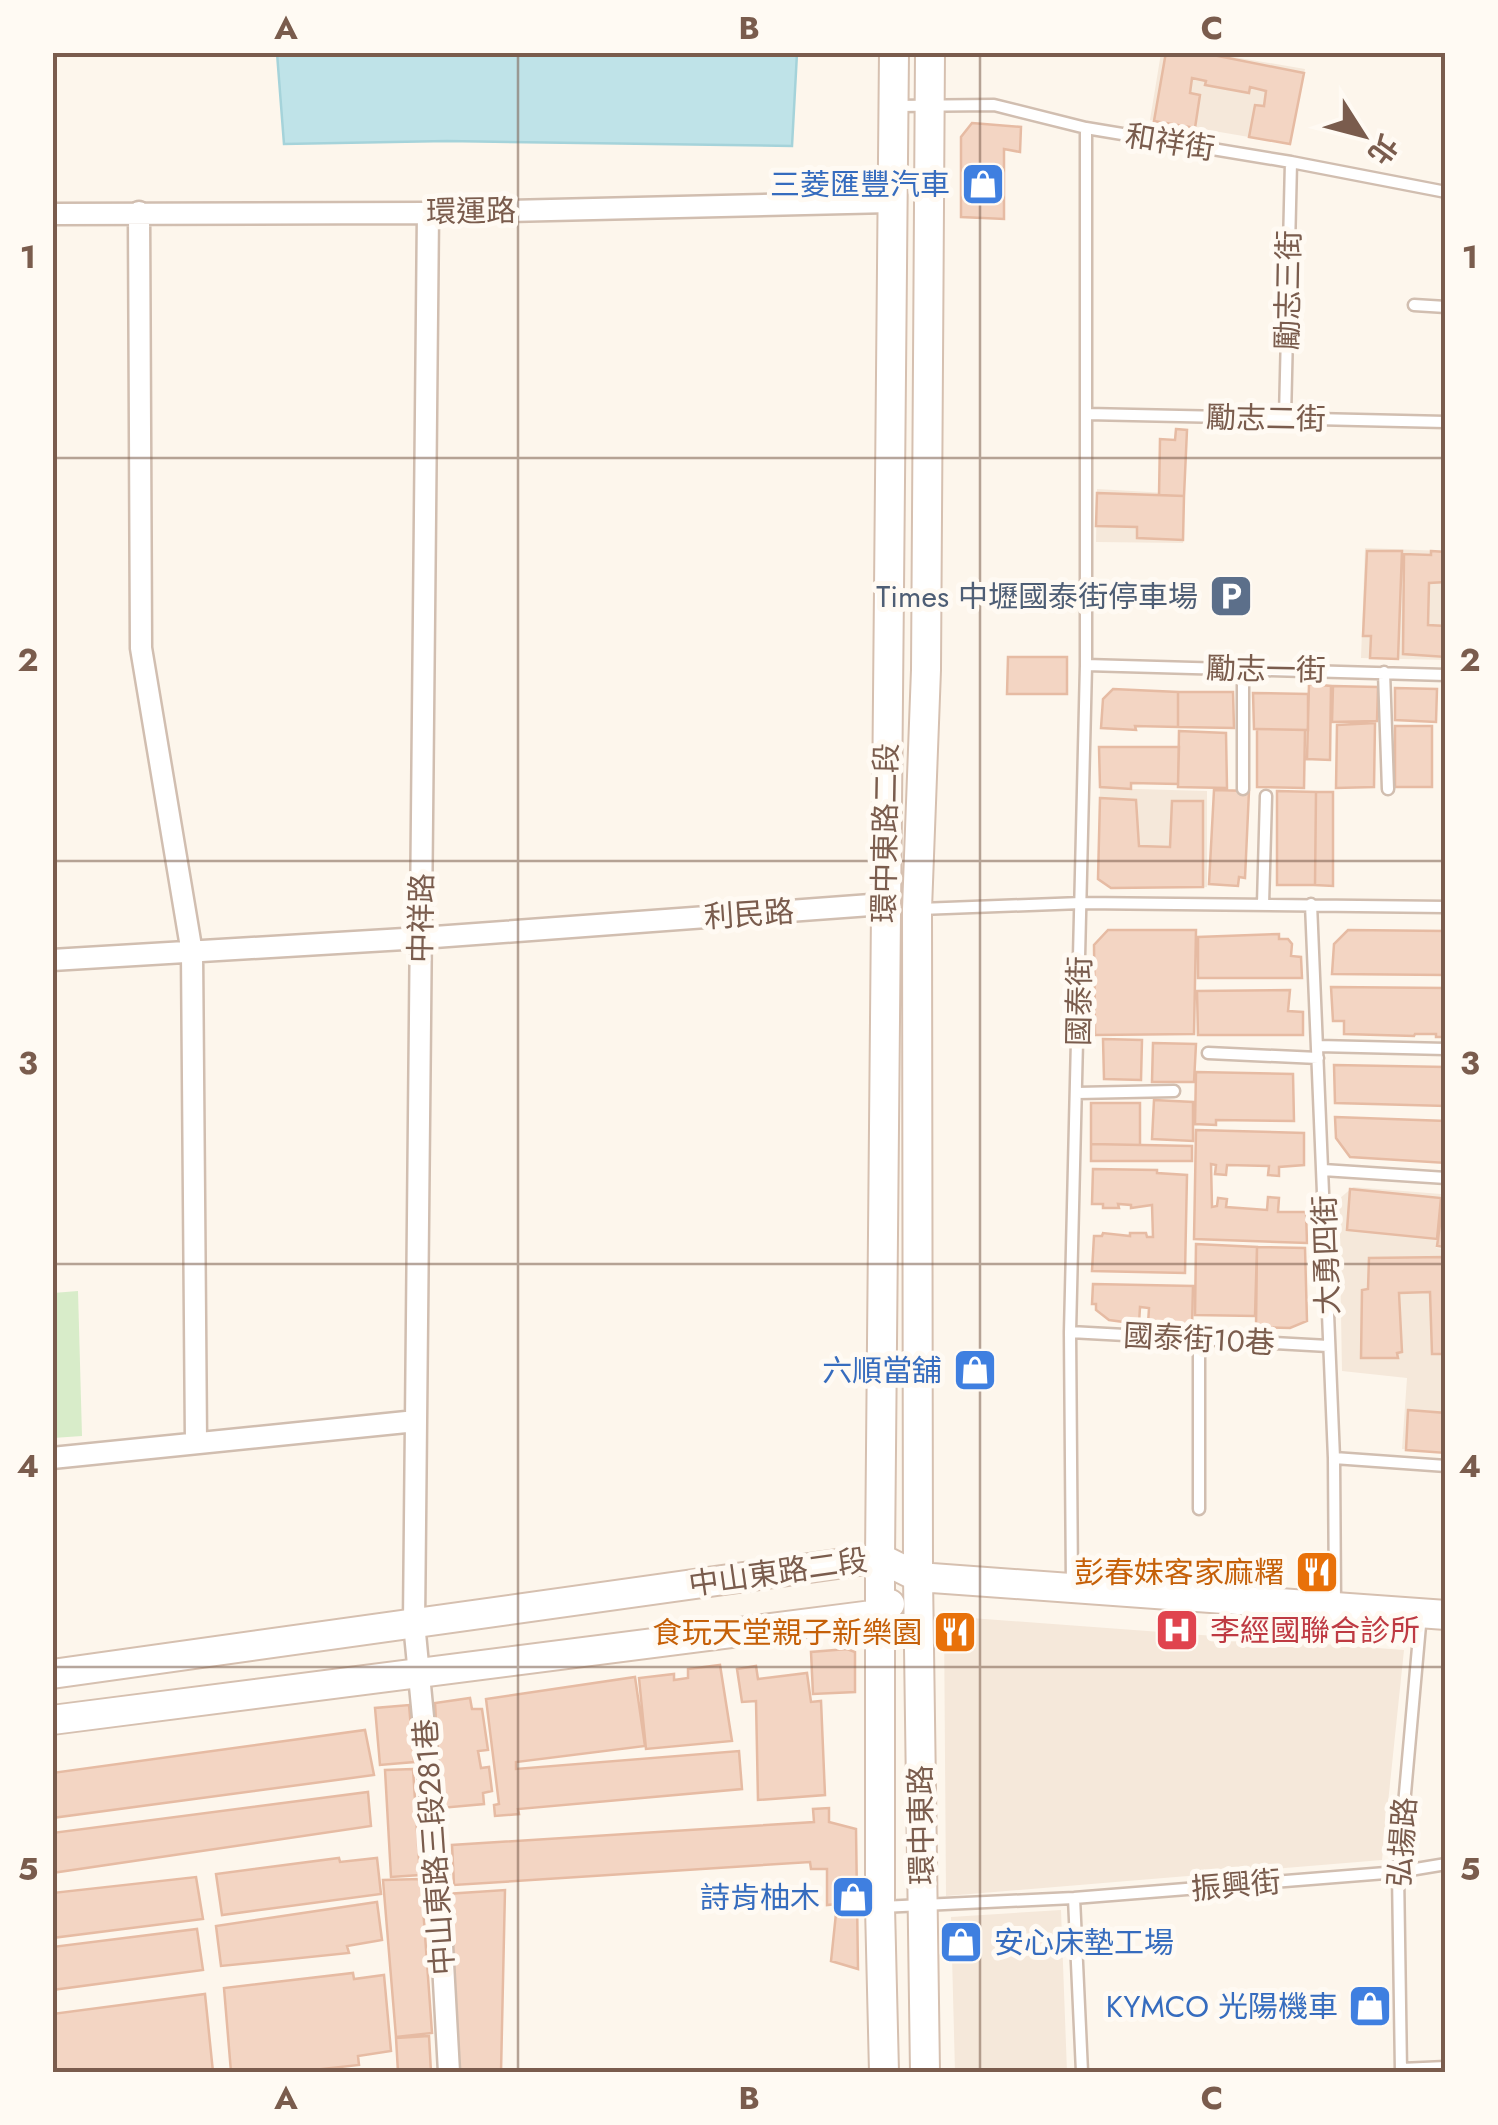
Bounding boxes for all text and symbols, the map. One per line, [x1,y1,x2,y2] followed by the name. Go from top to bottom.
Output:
[273,5,298,51] text: A
[738,5,760,51] text: B
[1201,5,1223,51] text: C
[1313,85,1413,185] north arrow
[1122,114,1218,170] street label: 和祥街
[1358,126,1408,173] text: 北
[960,161,1006,207] shop icon: 三菱匯豐汽車
[770,163,950,206] place label: 三菱匯豐汽車
[426,189,516,233] street label: 環運路
[1265,230,1311,350] street label: 勵志三街
[20,234,36,280] text: 1
[1462,234,1478,280] text: 1
[1206,395,1326,441] street label: 勵志二街
[1208,573,1254,619] parking icon: Times 中壢國泰街停車場
[876,575,1198,618] place label: Times 中壢國泰街停車場
[18,637,39,683] text: 2
[1460,637,1481,683] text: 2
[1206,646,1326,692] street label: 勵志一街
[862,743,908,923] street label: 環中東路二段
[399,873,443,963] street label: 中祥路
[703,889,795,939] street label: 利民路
[1057,956,1101,1046] street label: 國泰街
[18,1040,38,1086] text: 3
[1460,1040,1480,1086] text: 3
[1302,1194,1350,1316] street label: 大勇四街
[1122,1314,1276,1364] street label: 國泰街10巷
[952,1347,998,1393] shop icon: 六順當舖
[822,1349,942,1392] place label: 六順當舖
[17,1443,39,1489] text: 4
[1459,1443,1481,1489] text: 4
[686,1538,870,1606] street label: 中山東路二段
[1294,1549,1340,1595] restaurant icon: 彭春妹客家麻糬
[1074,1551,1284,1594] place label: 彭春妹客家麻糬
[1154,1607,1200,1653] hospital icon: 李經國聯合診所
[932,1609,978,1655] restaurant icon: 食玩天堂親子新樂園
[1210,1609,1420,1652] place label: 李經國聯合診所
[652,1611,922,1654] place label: 食玩天堂親子新樂園
[404,1717,464,1977] street label: 中山東路三段281巷
[898,1765,944,1885] street label: 環中東路
[1377,1796,1427,1888] street label: 弘揚路
[18,1846,38,1892] text: 5
[1460,1846,1480,1892] text: 5
[1189,1860,1283,1910] street label: 振興街
[830,1874,876,1920] shop icon: 詩肯柚木
[700,1876,820,1919] place label: 詩肯柚木
[938,1919,984,1965] shop icon: 安心床墊工場
[994,1921,1174,1964] place label: 安心床墊工場
[1347,1983,1393,2029] shop icon: KYMCO 光陽機車
[1106,1985,1338,2028] place label: KYMCO 光陽機車
[273,2075,298,2121] text: A
[738,2075,760,2121] text: B
[1201,2075,1223,2121] text: C

